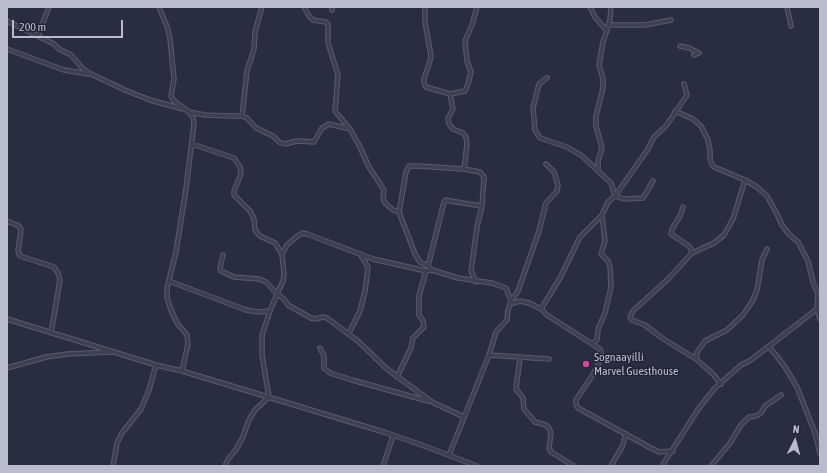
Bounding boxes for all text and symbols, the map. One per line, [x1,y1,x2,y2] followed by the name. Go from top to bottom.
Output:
[14,12,125,38] scale bar
[19,20,46,34] text: 200 m
[594,350,678,378] place label: Sognaayilli Marvel Guesthouse
[581,359,591,369] marker: Sognaayilli Marvel Guesthouse
[775,421,815,461] north arrow
[792,423,800,435] text: N

